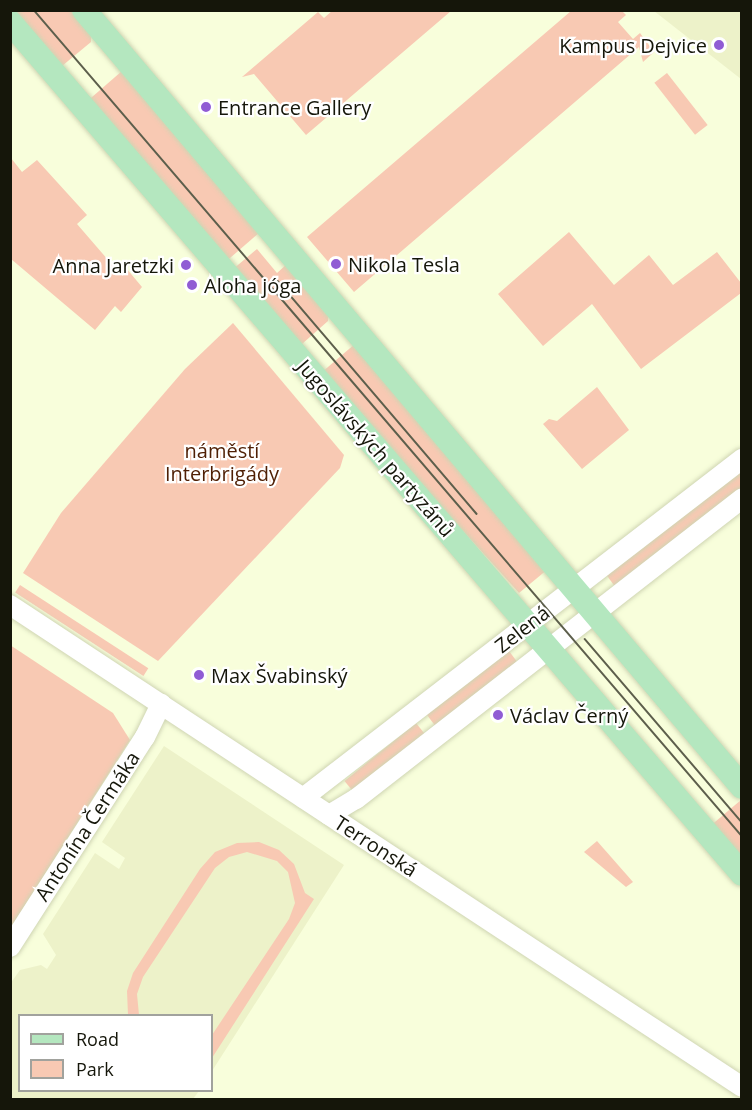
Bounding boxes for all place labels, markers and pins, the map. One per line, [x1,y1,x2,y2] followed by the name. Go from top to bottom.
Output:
[559,33,707,57] place label: Kampus Dejvice
[712,38,726,52] marker: Kampus Dejvice
[218,95,371,119] place label: Entrance Gallery
[199,100,213,114] marker: Entrance Gallery
[348,252,460,276] place label: Nikola Tesla
[53,253,174,277] place label: Anna Jaretzki
[329,257,343,271] marker: Nikola Tesla
[179,258,193,272] marker: Anna Jaretzki
[204,273,301,297] place label: Aloha jóga
[185,278,199,292] marker: Aloha jóga
[211,663,347,687] place label: Max Švabinský
[192,668,206,682] marker: Max Švabinský
[510,703,628,727] place label: Václav Černý
[491,708,505,722] marker: Václav Černý

